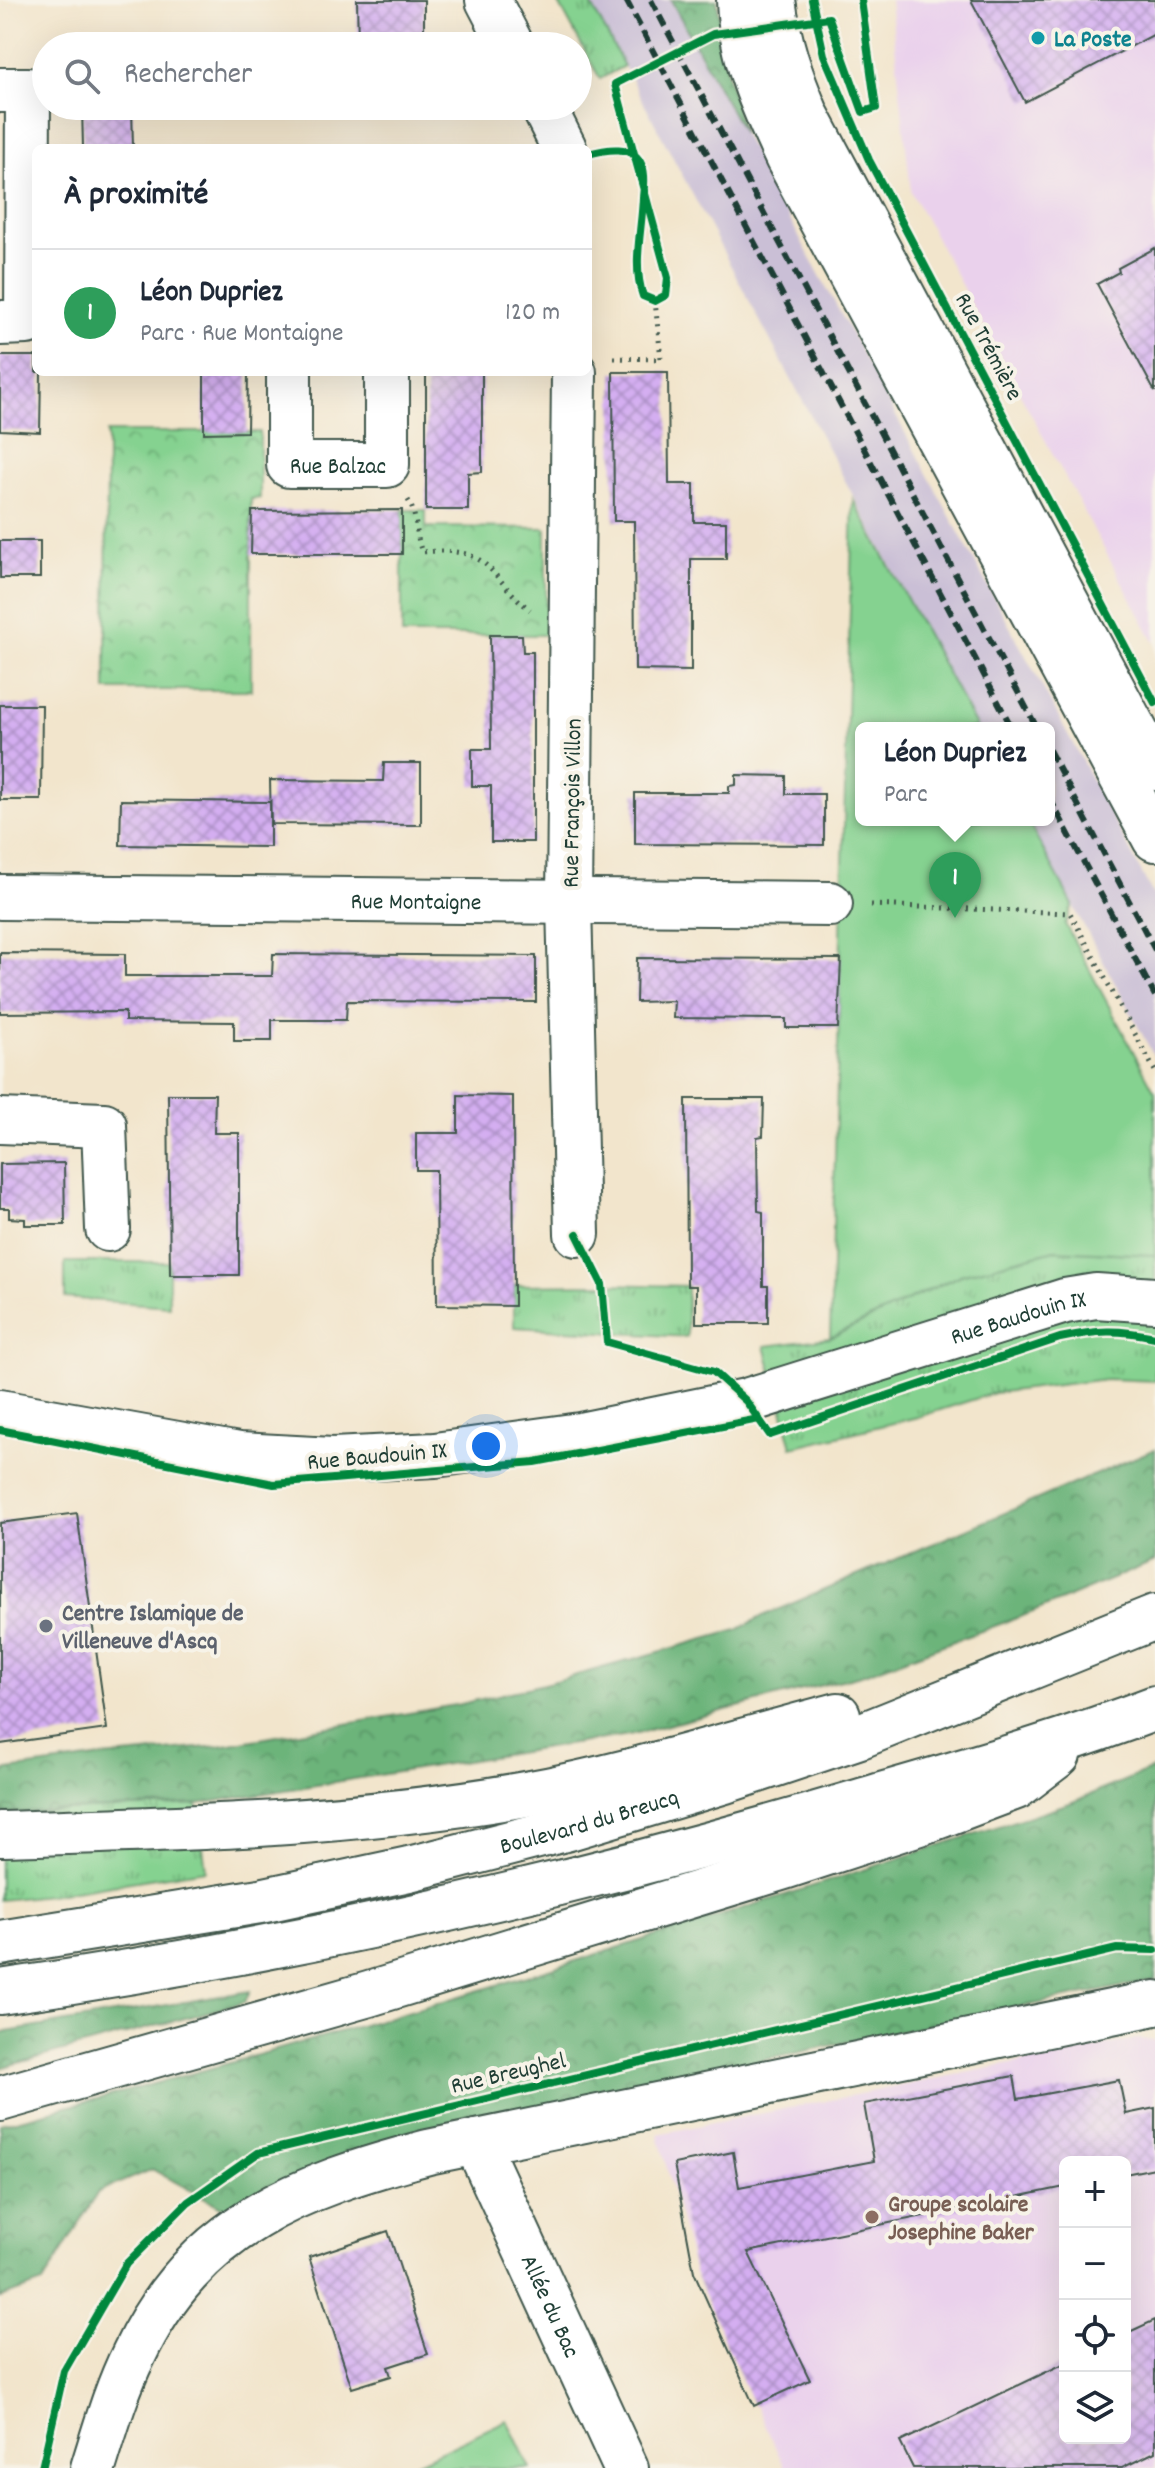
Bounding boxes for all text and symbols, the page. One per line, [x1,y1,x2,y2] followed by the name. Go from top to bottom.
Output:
[1054,24,1132,58] place label: La Poste
[1029,29,1047,47] marker: La Poste
[32,32,592,120] search box
[60,54,104,98] icon: search
[124,55,252,98] text: Rechercher
[64,172,208,221] text: À proximité
[140,273,283,316] text: Léon Dupriez
[945,287,1030,407] street label: Rue Trémière
[87,295,93,332] text: 1
[505,295,560,332] text: 120 m
[140,316,343,353] text: Parc · Rue Montaigne
[290,451,386,485] street label: Rue Balzac
[556,718,592,888] street label: Rue François Villon
[855,722,1055,826] popup
[884,734,1026,777] text: Léon Dupriez
[884,777,928,814] text: Parc
[929,852,981,918] pin: 1
[350,886,481,921] street label: Rue Montaigne
[947,1284,1089,1356] street label: Rue Baudouin IX
[466,1426,506,1466] your location
[306,1435,449,1481] street label: Rue Baudouin IX
[62,1598,244,1660] place label: Centre Islamique de Villeneuve d'Ascq
[37,1617,55,1635] marker: Centre Islamique de Villeneuve d'Ascq
[497,1782,683,1865] street label: Boulevard du Breucq
[448,2045,570,2105] street label: Rue Breughel
[1059,2156,1131,2444] map controls
[1059,2156,1131,2228] button: +
[888,2189,1035,2251] place label: Groupe scolaire Josephine Baker
[863,2208,881,2226] marker: Groupe scolaire Josephine Baker
[1059,2228,1131,2300] button: −
[510,2250,587,2364] street label: Allée du Bac
[1059,2300,1131,2372] button: locate
[1059,2372,1131,2444] button: layers

